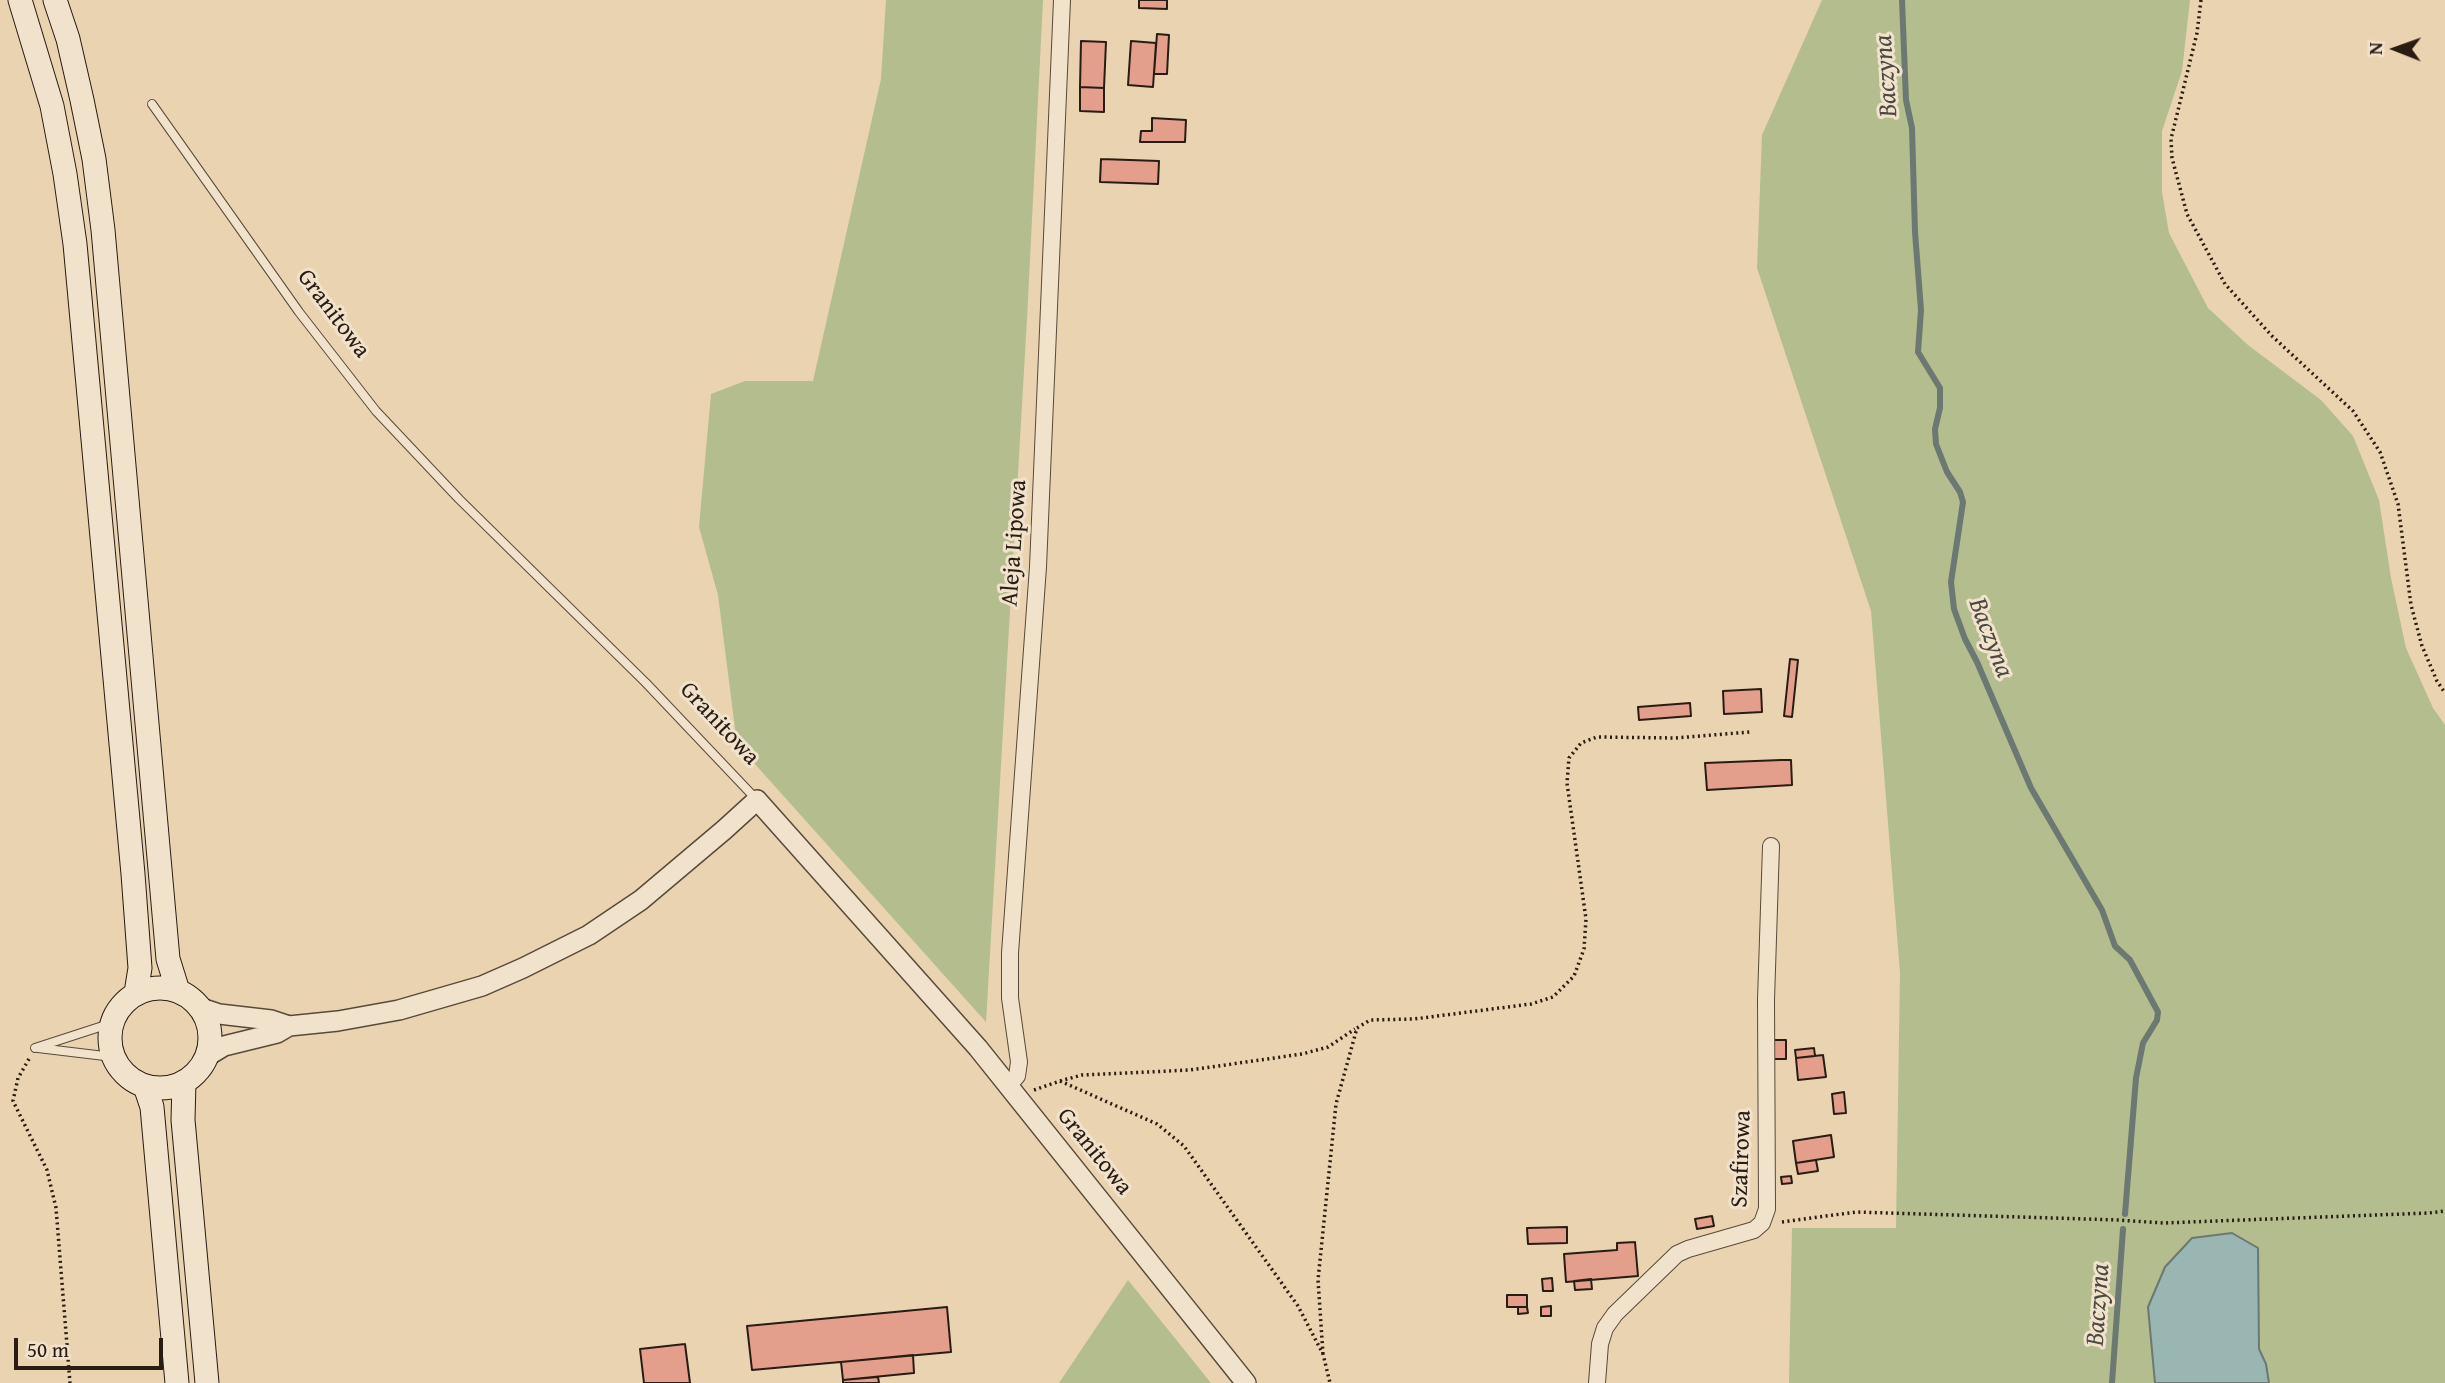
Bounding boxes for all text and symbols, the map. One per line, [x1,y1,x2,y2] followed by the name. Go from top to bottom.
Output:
[2361,14,2431,84] north arrow
[1869,34,1905,118] water label: Baczyna
[2361,42,2389,55] text: N
[290,264,376,364] street label: Granitowa
[996,479,1034,607] street label: Aleja Lipowa
[1961,594,2019,682] water label: Baczyna
[673,676,765,772] street label: Granitowa
[1050,1103,1138,1201] street label: Granitowa
[1726,1110,1758,1208] street label: Szafirowa
[2081,1263,2117,1347] water label: Baczyna
[18,1324,166,1368] scale bar
[27,1334,69,1365] text: 50 m

